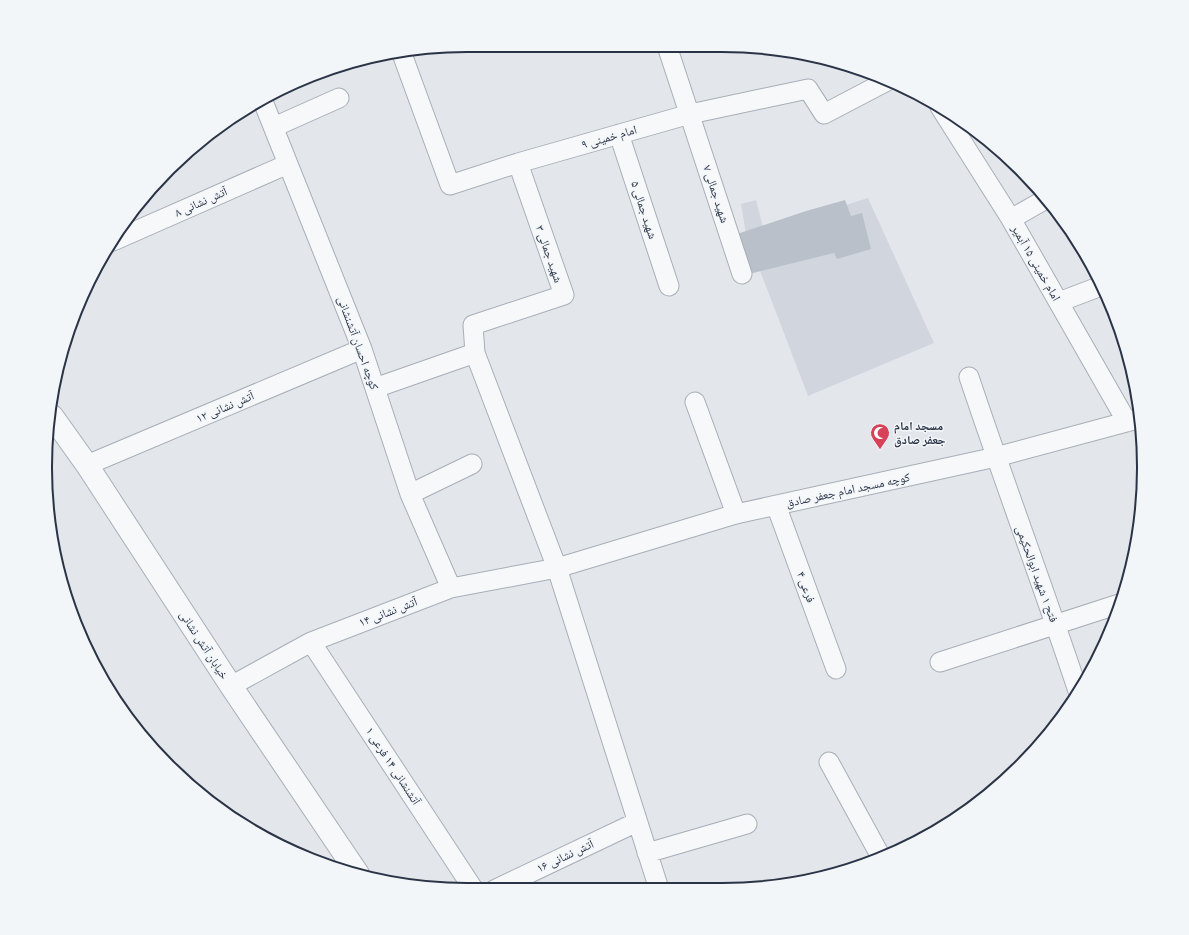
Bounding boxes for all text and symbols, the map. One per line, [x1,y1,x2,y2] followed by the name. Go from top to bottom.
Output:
[580,122,639,153] street label: امام خمینی ۹
[700,163,732,225] street label: شهید جمالی ۷
[628,179,660,241] street label: شهید جمالی ۵
[173,184,230,220] street label: آتش نشانی ۸
[1007,222,1063,304] street label: امام خمینی ۱۵ آبمیر
[532,223,565,285] street label: شهید جمالی ۳
[335,294,381,392] street label: کوچه احسان آتشنشانی
[194,388,257,425] street label: آتش نشانی ۱۲
[894,419,946,448] place label: مسجد امام جعفر صادق
[869,422,891,450] mosque icon: مسجد امام جعفر صادق
[785,470,911,511] street label: کوچه مسجد امام جعفر صادق
[1013,524,1061,624] street label: فتح ۱ شهید ابوالحکیمی
[794,569,818,605] street label: فرعی ۴
[357,594,420,630] street label: آتش نشانی ۱۴
[176,608,232,682] street label: خیابان آتش نشانی
[363,725,424,808] street label: آتشنشانی ۱۴ فرعی ۱
[534,836,597,875] street label: آتش نشانی ۱۶

